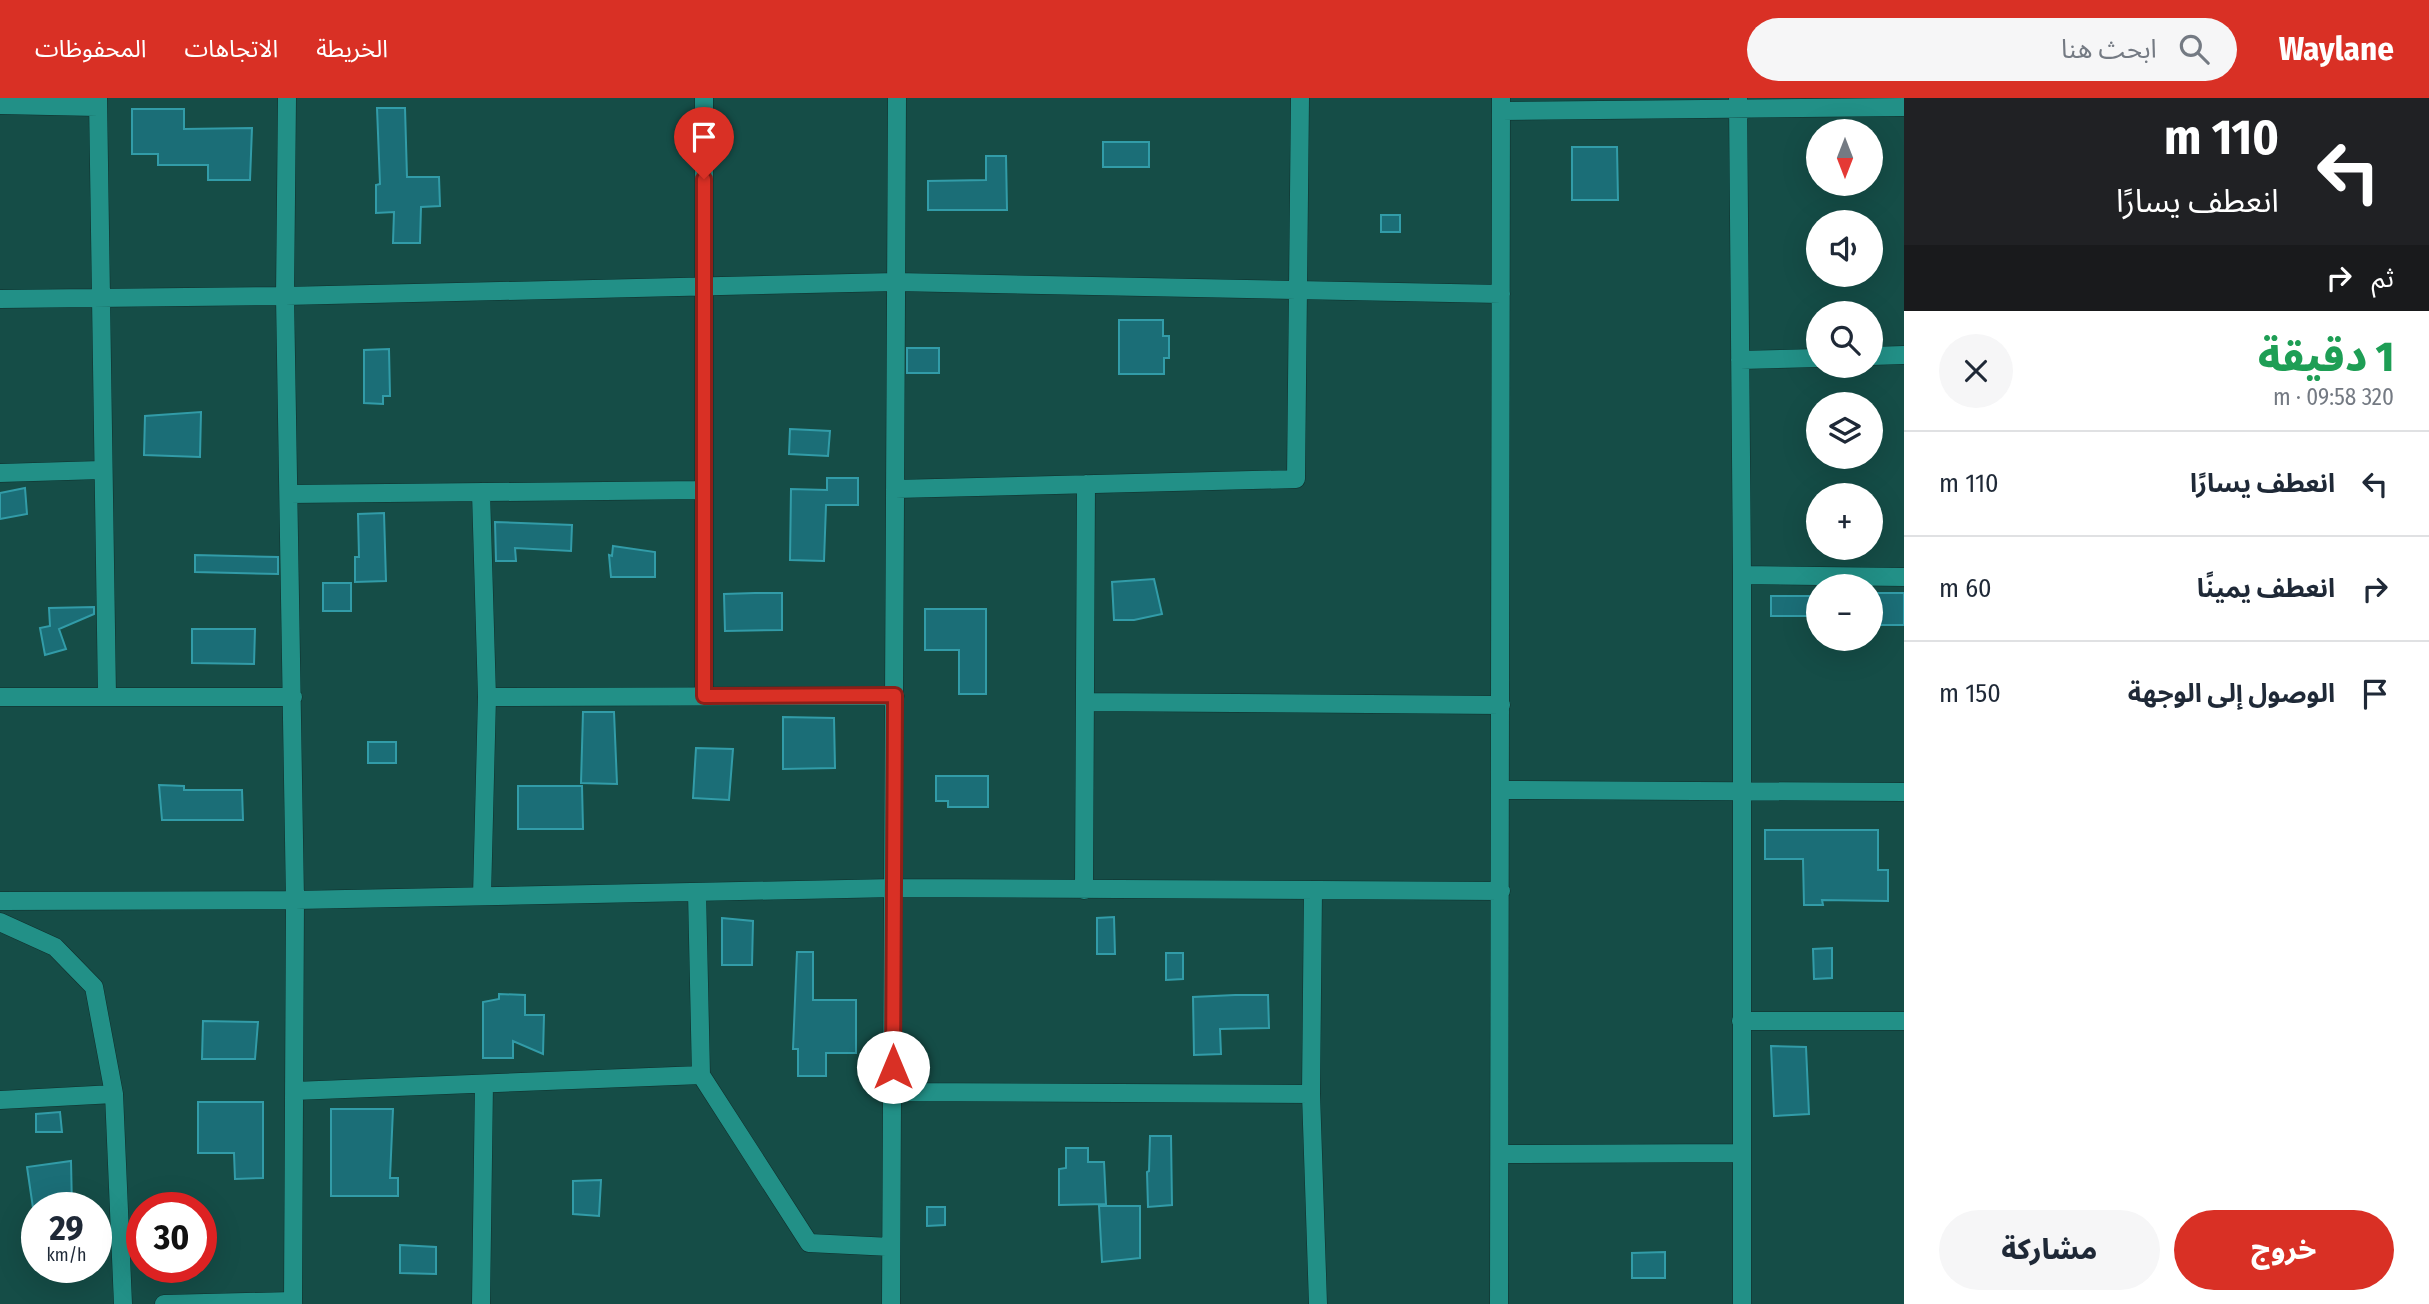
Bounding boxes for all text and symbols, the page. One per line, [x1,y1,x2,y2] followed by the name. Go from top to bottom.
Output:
[1747,18,2237,81] search box
[2279,29,2394,69] text: Waylane
[2175,30,2213,68] icon: search
[2061,34,2157,65] text: ابحث هنا
[35,35,146,63] text: المحفوظات
[184,35,278,63] text: الاتجاهات
[316,35,388,63] text: الخريطة
[674,107,734,179] pin
[2164,108,2279,167] text: 110 m
[685,118,723,156] icon: arrive
[1806,119,1883,196] north arrow
[1806,119,1883,651] map controls
[2303,126,2394,217] icon: left
[2116,182,2279,220] text: انعطف يسارًا
[1806,210,1883,287] button: sound
[2320,259,2358,297] icon: right
[2372,263,2394,294] text: ثم
[1806,301,1883,378] button: search
[2258,332,2394,382] text: 1 دقيقة
[1939,334,2013,408] button: close
[2273,383,2394,411] text: 320 m · 09:58
[1806,392,1883,469] button: layers
[2356,465,2394,503] icon: left
[1939,468,1999,499] text: 110 m
[2190,468,2335,499] text: انعطف يسارًا
[1806,483,1883,560] button: +
[2356,570,2394,608] icon: right
[1939,573,1992,604] text: 60 m
[2197,573,2335,604] text: انعطف يمينًا
[1806,574,1883,651] button: −
[2356,675,2394,713] icon: arrive
[1939,678,2001,709] text: 150 m
[2128,678,2335,709] text: الوصول إلى الوجهة
[856,1030,930,1104] position arrow
[126,1192,217,1283] speed limit sign: 30
[49,1207,84,1249] text: 29
[1939,1210,2160,1290] button: مشاركة
[2174,1210,2394,1290] button: خروج
[46,1244,87,1266] text: km/h

